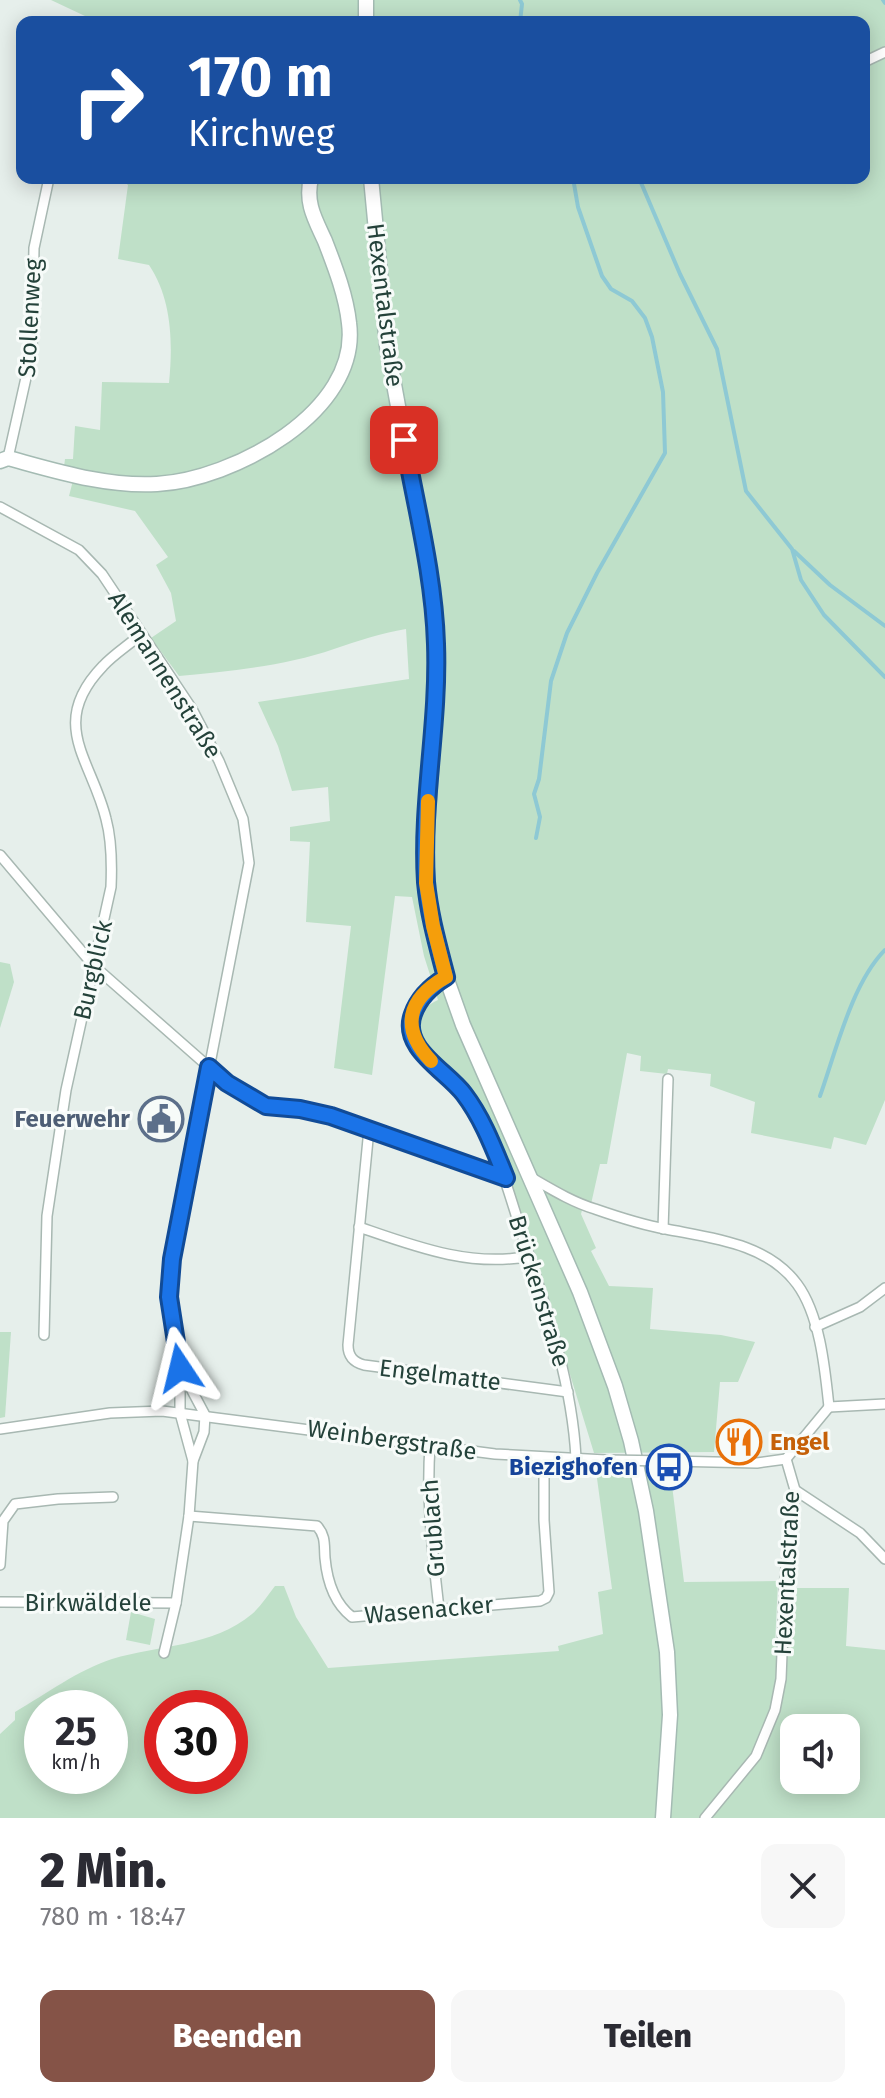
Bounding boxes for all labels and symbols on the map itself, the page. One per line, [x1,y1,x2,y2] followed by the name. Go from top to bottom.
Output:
[361,222,409,388] street label: Hexentalstraße
[13,257,47,378] street label: Stollenweg
[370,406,438,474] pin
[102,586,228,764] street label: Alemannenstraße
[68,917,118,1023] street label: Burgblick
[137,1095,185,1143] public building icon: Feuerwehr
[15,1105,130,1133] place label: Feuerwehr
[503,1212,575,1370] street label: Brückenstraße
[138,1326,222,1410] position arrow
[377,1354,503,1396] street label: Engelmatte
[306,1414,478,1466] street label: Weinbergstraße
[715,1418,763,1466] restaurant icon: Engel
[770,1428,830,1456] place label: Engel
[645,1443,693,1491] bus stop icon: Biezighofen
[509,1453,638,1481] place label: Biezighofen
[416,1478,450,1578] street label: Grublach
[769,1490,805,1656] street label: Hexentalstraße
[25,1589,151,1617] street label: Birkwäldele
[363,1590,495,1630] street label: Wasenacker
[144,1690,248,1794] speed limit sign: 30

